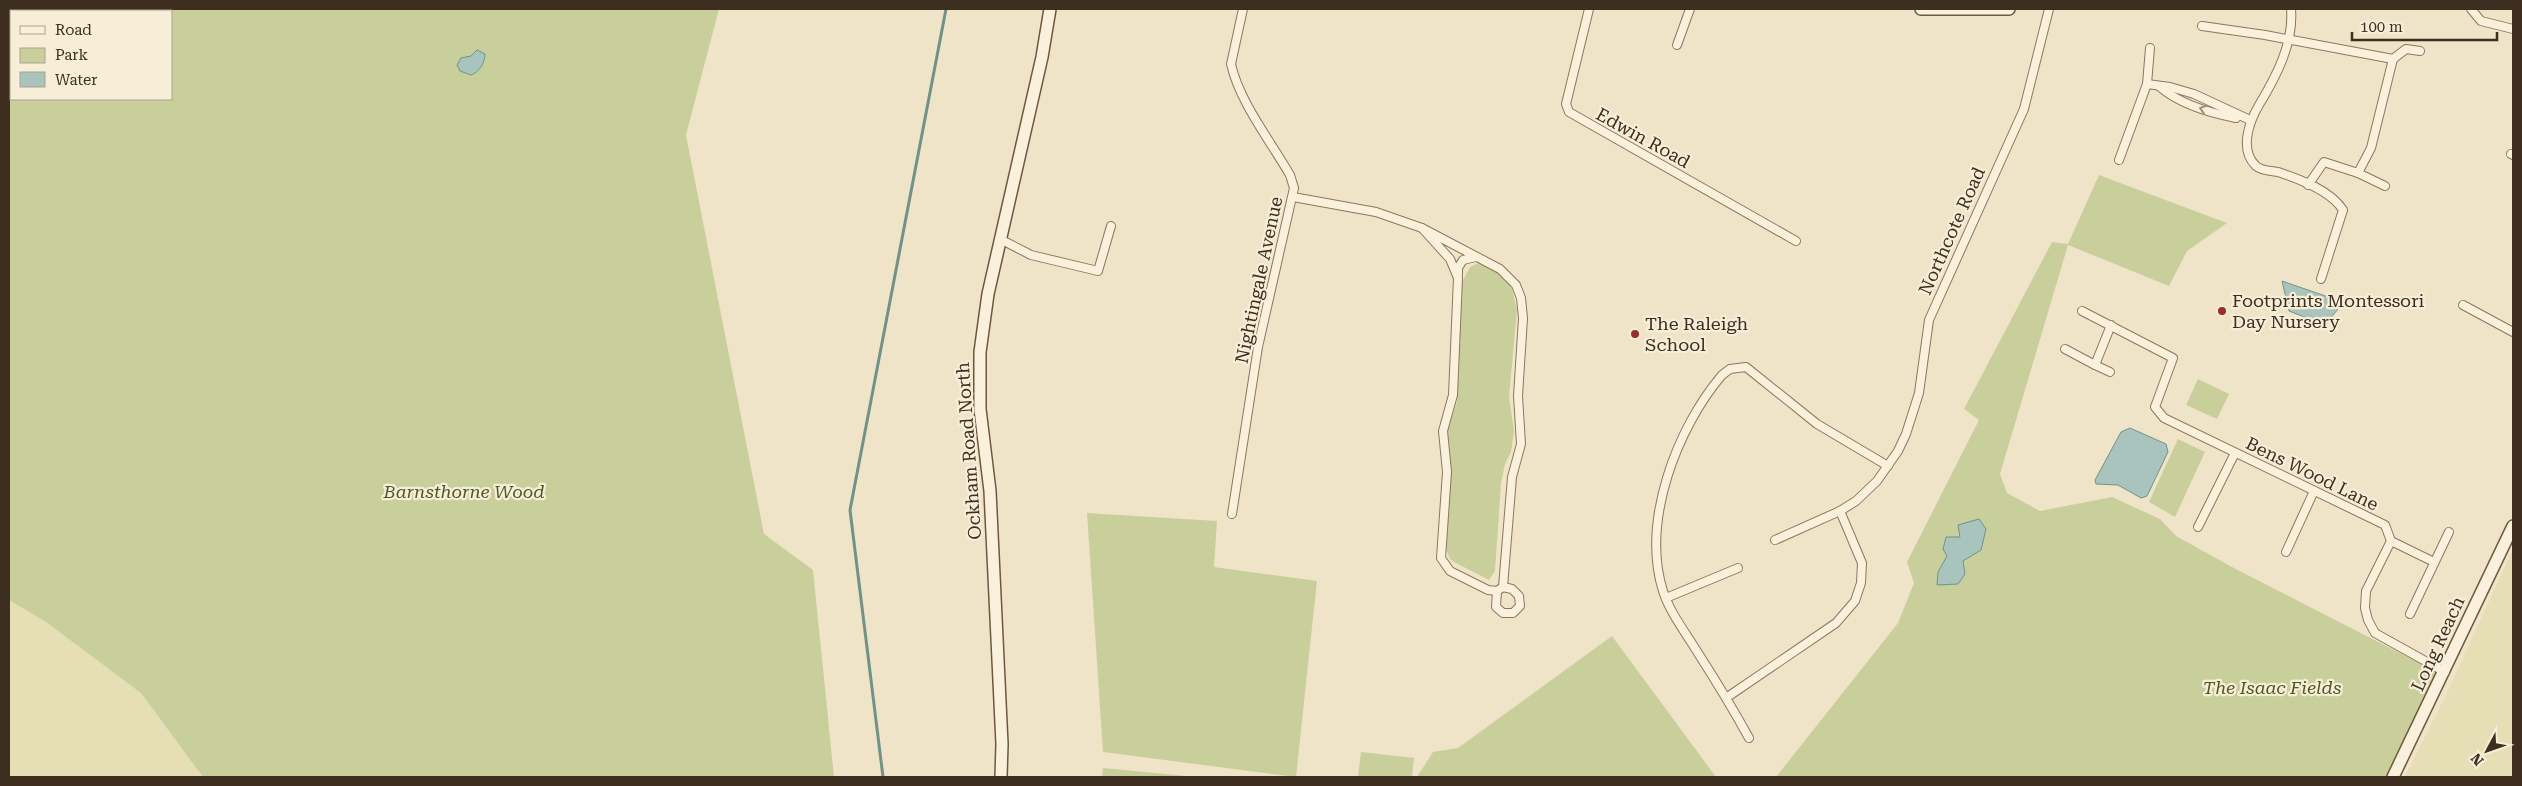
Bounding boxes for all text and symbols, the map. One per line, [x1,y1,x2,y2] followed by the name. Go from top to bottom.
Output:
[10,10,172,100] legend
[2352,10,2497,42] scale bar
[2360,18,2403,36] text: 100 m
[55,21,92,39] text: Road
[55,46,89,64] text: Park
[55,71,97,89] text: Water
[1593,103,1694,172] street label: Edwin Road
[2199,105,2208,115] one-way arrow
[1914,163,1989,298] street label: Northcote Road
[1231,194,1287,365] street label: Nightingale Avenue
[2232,290,2425,332] place label: Footprints Montessori Day Nursery
[2216,305,2228,317] marker: Footprints Montessori Day Nursery
[1645,313,1749,355] place label: The Raleigh School
[1629,328,1641,340] marker: The Raleigh School
[952,361,985,540] street label: Ockham Road North
[2242,432,2382,515] street label: Bens Wood Lane
[383,481,544,502] park label: Barnsthorne Wood
[2406,593,2469,694] street label: Long Reach
[2203,677,2341,698] park label: The Isaac Fields
[2462,726,2512,776] north arrow
[2467,750,2487,769] text: N

